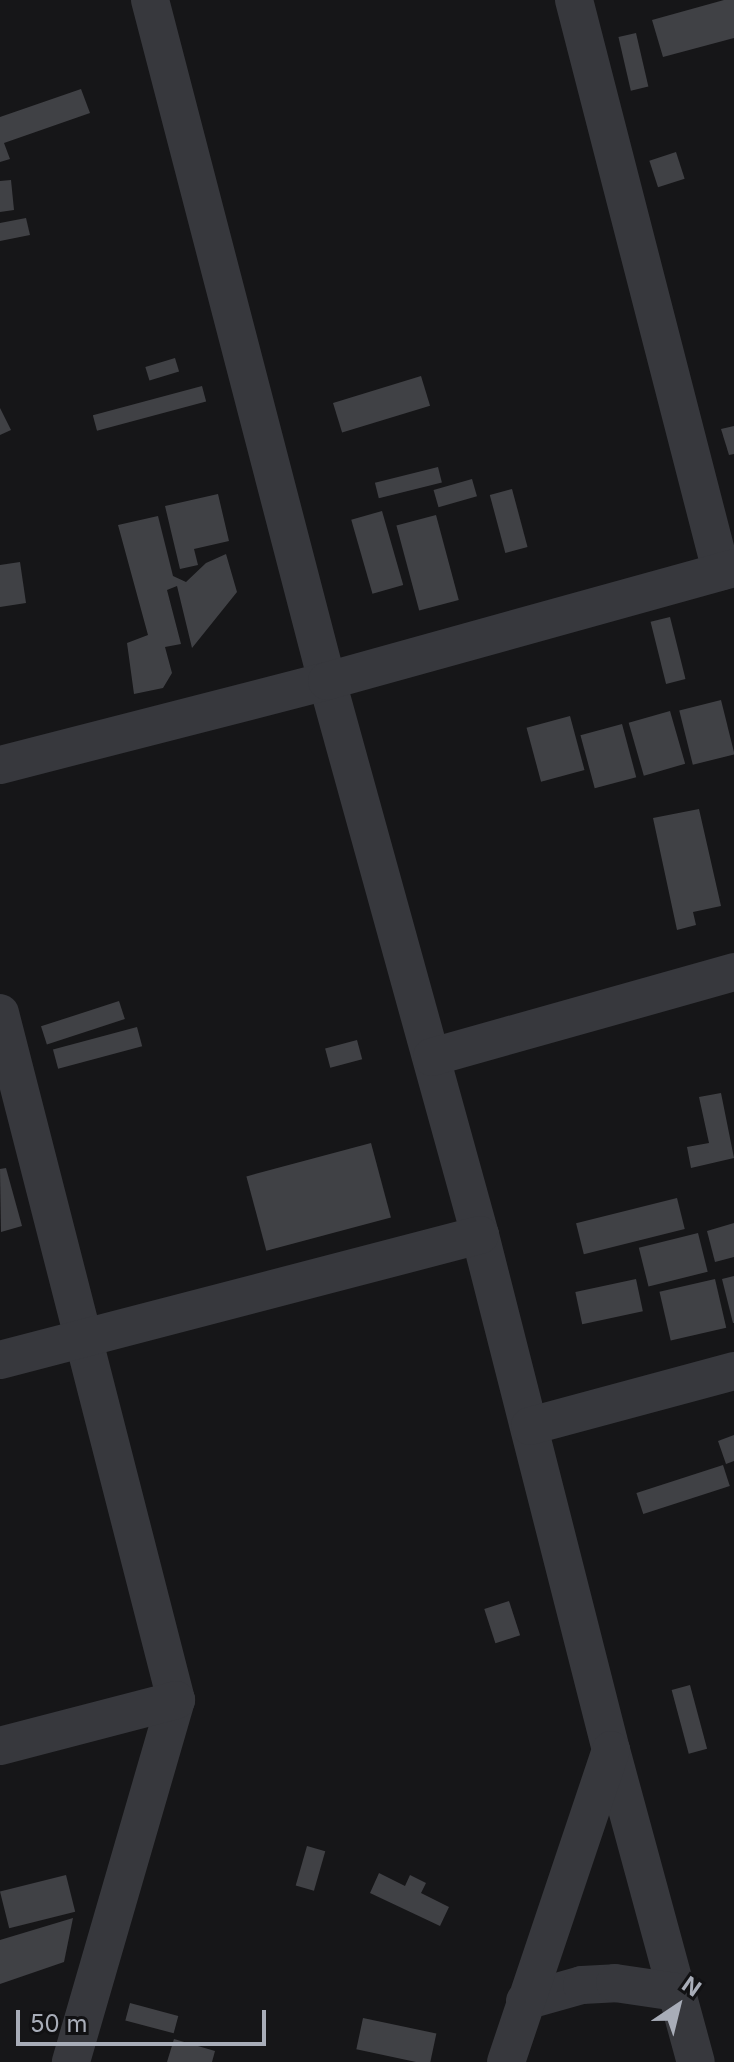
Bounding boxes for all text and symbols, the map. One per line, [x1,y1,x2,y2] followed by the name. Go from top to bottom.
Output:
[638,1966,718,2046] north arrow
[677,1971,706,2002] text: N
[20,1994,270,2044] scale bar
[30,2009,88,2038] text: 50 m

